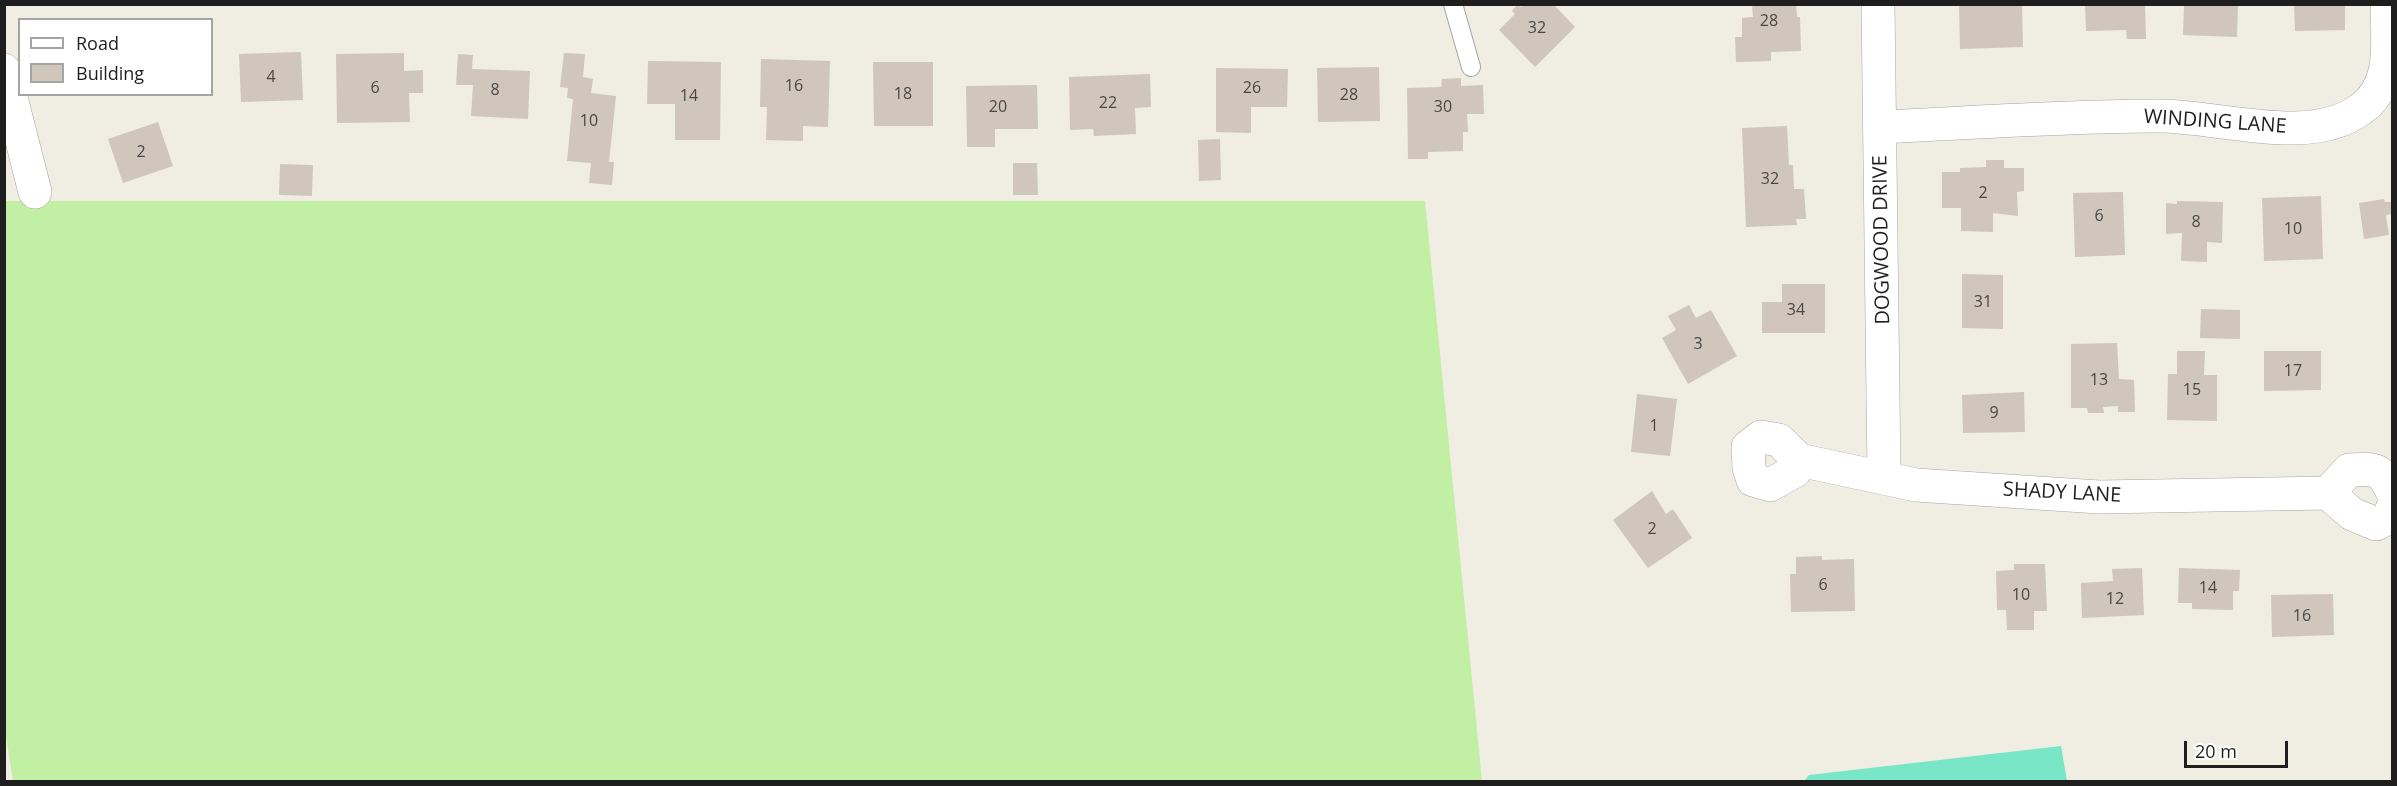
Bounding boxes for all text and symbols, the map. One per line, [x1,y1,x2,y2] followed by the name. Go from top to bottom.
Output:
[1760,11,1778,31] house number: 28
[18,18,213,96] legend
[1528,18,1546,38] house number: 32
[76,31,119,55] text: Road
[76,61,144,85] text: Building
[266,67,276,87] house number: 4
[785,76,803,96] house number: 16
[370,78,380,98] house number: 6
[1243,78,1261,98] house number: 26
[490,80,500,100] house number: 8
[894,84,912,104] house number: 18
[1340,85,1358,105] house number: 28
[680,86,698,106] house number: 14
[1099,93,1117,113] house number: 22
[989,97,1007,117] house number: 20
[1434,97,1452,117] house number: 30
[2143,105,2287,139] street label: WINDING LANE
[580,111,598,131] house number: 10
[136,142,146,162] house number: 2
[1869,155,1895,325] street label: DOGWOOD DRIVE
[1761,169,1779,189] house number: 32
[1978,183,1988,203] house number: 2
[2094,206,2104,226] house number: 6
[2191,212,2201,232] house number: 8
[2284,219,2302,239] house number: 10
[1974,292,1992,312] house number: 31
[1787,300,1805,320] house number: 34
[1693,334,1703,354] house number: 3
[2284,361,2302,381] house number: 17
[2090,370,2108,390] house number: 13
[2183,380,2201,400] house number: 15
[1989,403,1999,423] house number: 9
[1649,416,1659,436] house number: 1
[2002,478,2122,508] street label: SHADY LANE
[1647,519,1657,539] house number: 2
[1818,575,1828,595] house number: 6
[2199,578,2217,598] house number: 14
[2012,585,2030,605] house number: 10
[2106,589,2124,609] house number: 12
[2293,606,2311,626] house number: 16
[2187,729,2290,767] scale bar
[2195,739,2237,763] text: 20 m

